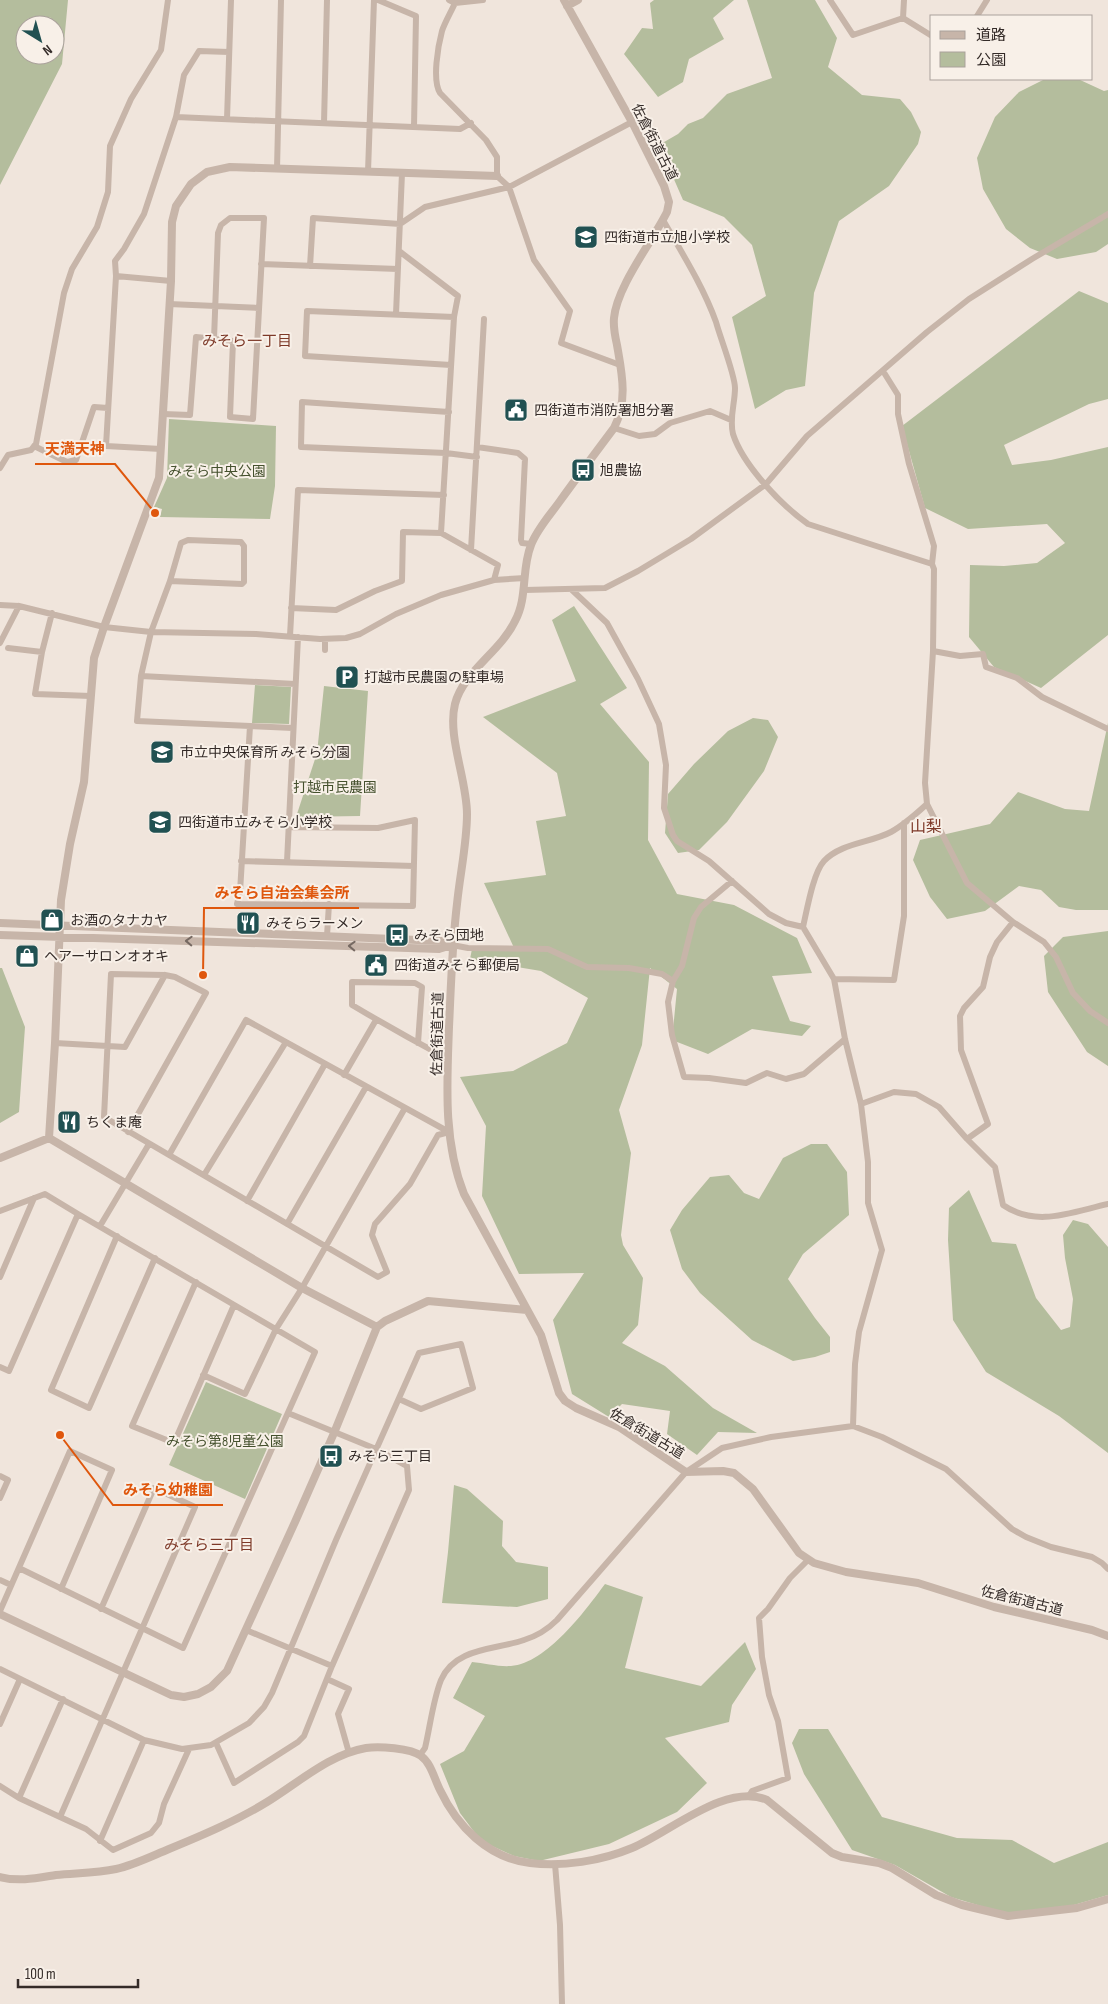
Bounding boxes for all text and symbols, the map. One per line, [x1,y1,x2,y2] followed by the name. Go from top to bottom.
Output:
[15,15,65,65] north arrow
[930,15,1093,80] legend
[976,26,1006,45] text: 道路
[39,41,56,59] text: N
[976,51,1006,70] text: 公園
[628,101,681,184] street label: 佐倉街道古道
[573,224,599,250] school or university icon: 四街道市立旭小学校
[604,229,730,246] place label: 四街道市立旭小学校
[202,332,292,351] district label: みそら一丁目
[503,397,529,423] public building icon: 四街道市消防署旭分署
[534,402,674,419] place label: 四街道市消防署旭分署
[35,434,115,464] callout: 天満天神
[45,440,105,459] text: 天満天神
[570,457,596,483] bus stop icon: 旭農協
[600,462,642,479] place label: 旭農協
[168,463,266,480] park label: みそら中央公園
[334,664,360,690] parking icon: 打越市民農園の駐車場
[364,669,504,686] place label: 打越市民農園の駐車場
[149,739,175,765] school or university icon: 市立中央保育所 みそら分園
[180,744,350,761] place label: 市立中央保育所 みそら分園
[293,779,377,796] park label: 打越市民農園
[147,809,173,835] school or university icon: 四街道市立みそら小学校
[178,814,332,831] place label: 四街道市立みそら小学校
[910,818,942,837] district label: 山梨
[204,878,359,908] callout: みそら自治会集会所
[214,884,350,903] text: みそら自治会集会所
[39,907,65,933] shop icon: お酒のタナカヤ
[235,910,261,936] restaurant icon: みそらラーメン
[70,912,168,929] place label: お酒のタナカヤ
[266,915,363,932] place label: みそらラーメン
[384,922,410,948] bus stop icon: みそら団地
[414,927,484,944] place label: みそら団地
[185,935,193,946] one-way arrow
[347,941,355,951] one-way arrow
[14,943,40,969] shop icon: ヘアーサロンオオキ
[44,948,169,965] place label: ヘアーサロンオオキ
[363,952,389,978] public building icon: 四街道みそら郵便局
[394,957,520,974] place label: 四街道みそら郵便局
[428,992,447,1076] street label: 佐倉街道古道
[56,1109,82,1135] restaurant icon: ちくま庵
[86,1114,142,1131] place label: ちくま庵
[606,1405,687,1462] street label: 佐倉街道古道
[166,1433,284,1450] park label: みそら第8児童公園
[318,1443,344,1469] bus stop icon: みそら三丁目
[348,1448,432,1465] place label: みそら三丁目
[113,1475,223,1505] callout: みそら幼稚園
[123,1481,213,1500] text: みそら幼稚園
[164,1536,254,1555] district label: みそら三丁目
[979,1582,1065,1619] street label: 佐倉街道古道
[18,1956,138,1988] scale bar
[25,1965,56,1984] text: 100 m

